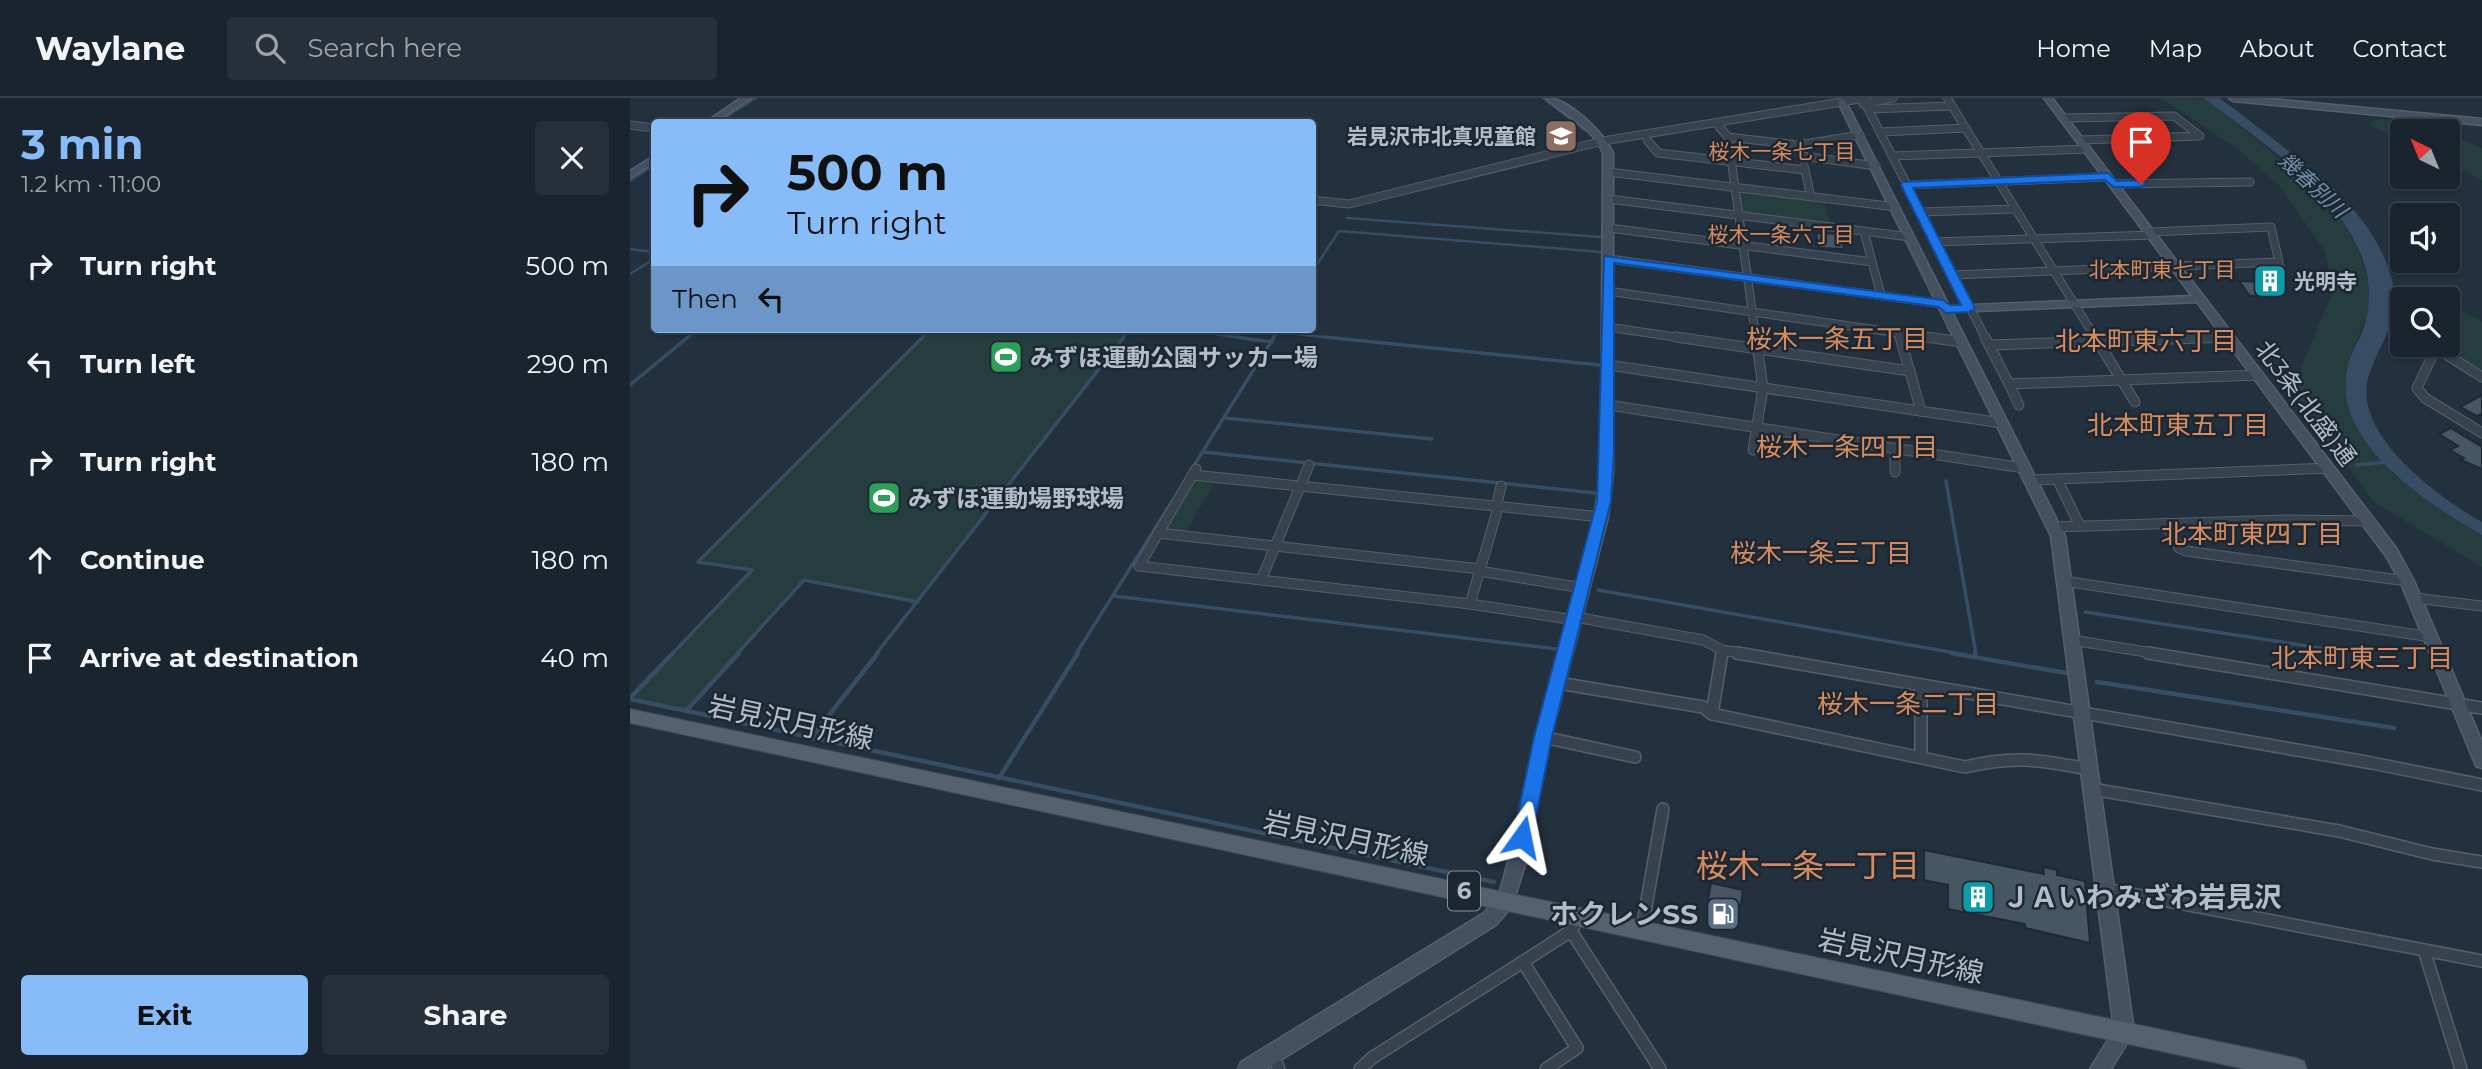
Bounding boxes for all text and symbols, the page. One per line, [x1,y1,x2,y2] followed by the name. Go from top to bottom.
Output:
[227,17,717,80] search box
[35,28,185,68] text: Waylane
[251,29,289,67] icon: search
[307,32,462,64] text: Search here
[2036,34,2111,63] text: Home
[2149,34,2202,63] text: Map
[2240,34,2314,63] text: About
[2352,34,2447,63] text: Contact
[2111,112,2171,184] pin
[1542,117,1580,155] school or university icon: 岩見沢市北真児童館
[21,118,143,170] text: 3 min
[2390,119,2460,189] north arrow
[2390,119,2460,357] map controls
[535,121,609,195] button: close
[2122,123,2160,161] icon: arrive
[1347,124,1536,149] place label: 岩見沢市北真児童館
[1709,139,1856,164] district label: 桜木一条七丁目
[787,143,948,202] text: 500 m
[672,147,763,238] icon: right
[2274,147,2354,224] water label: 幾春別川
[21,170,161,198] text: 1.2 km · 11:00
[787,203,947,242] text: Turn right
[2390,203,2460,273] button: sound
[1708,222,1855,247] district label: 桜木一条六丁目
[21,247,59,285] icon: right
[80,250,216,282] text: Turn right
[525,250,609,282] text: 500 m
[2089,257,2236,282] district label: 北本町東七丁目
[2251,262,2289,300] building icon: 光明寺
[2294,269,2357,294] place label: 光明寺
[752,280,790,318] icon: left
[672,283,738,315] text: Then
[2390,287,2460,357] button: search
[1746,323,1928,355] district label: 桜木一条五丁目
[2055,325,2237,357] district label: 北本町東六丁目
[2249,335,2363,471] street label: 北3条(北盛)通
[987,338,1025,376] sports icon: みずほ運動公園サッカー場
[1030,343,1318,372] place label: みずほ運動公園サッカー場
[21,345,59,383] icon: left
[80,348,196,380] text: Turn left
[527,348,609,380] text: 290 m
[2087,409,2269,441] district label: 北本町東五丁目
[1756,431,1938,463] district label: 桜木一条四丁目
[21,443,59,481] icon: right
[80,446,216,478] text: Turn right
[531,446,609,478] text: 180 m
[865,479,903,517] sports icon: みずほ運動場野球場
[908,484,1124,513] place label: みずほ運動場野球場
[2161,518,2343,550] district label: 北本町東四丁目
[1730,537,1912,569] district label: 桜木一条三丁目
[21,541,59,579] icon: ahead
[80,544,205,576] text: Continue
[531,544,609,576] text: 180 m
[21,639,59,677] icon: arrive
[80,642,359,674] text: Arrive at destination
[540,642,609,674] text: 40 m
[2271,642,2453,674] district label: 北本町東三丁目
[705,688,877,756] street label: 岩見沢月形線
[1817,688,1999,720] district label: 桜木一条二丁目
[1485,800,1559,874] position arrow
[1260,804,1432,872] street label: 岩見沢月形線
[1696,846,1920,885] district label: 桜木一条一丁目
[1448,872,1480,911] road number: 6
[1959,878,1997,916] building icon: ＪＡいわみざわ岩見沢
[2002,880,2282,914] place label: ＪＡいわみざわ岩見沢
[1704,895,1742,933] fuel station icon: ホクレンSS
[1550,897,1698,931] place label: ホクレンSS
[1815,922,1987,990] street label: 岩見沢月形線
[21,975,308,1055] button: Exit
[322,975,609,1055] button: Share

